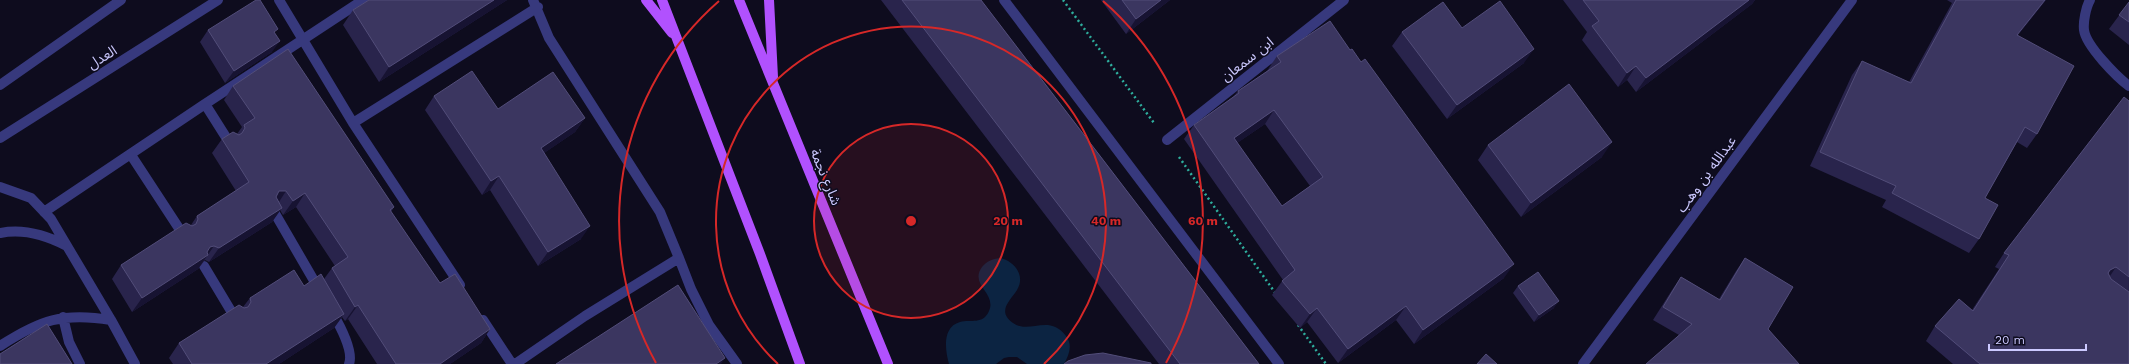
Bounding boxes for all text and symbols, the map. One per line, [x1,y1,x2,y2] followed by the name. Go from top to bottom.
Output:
[1218,34,1277,85] street label: ابن سمعان
[84,42,120,73] street label: العدل
[1673,133,1740,216] street label: عبدالله بن وهب
[805,146,845,209] street label: شارع نجمة
[904,214,918,228] centre of rings
[993,214,1023,228] text: 20 m
[1091,214,1121,228] text: 40 m
[1188,214,1218,228] text: 60 m
[1989,326,2086,352] scale bar
[1995,333,2025,347] text: 20 m

